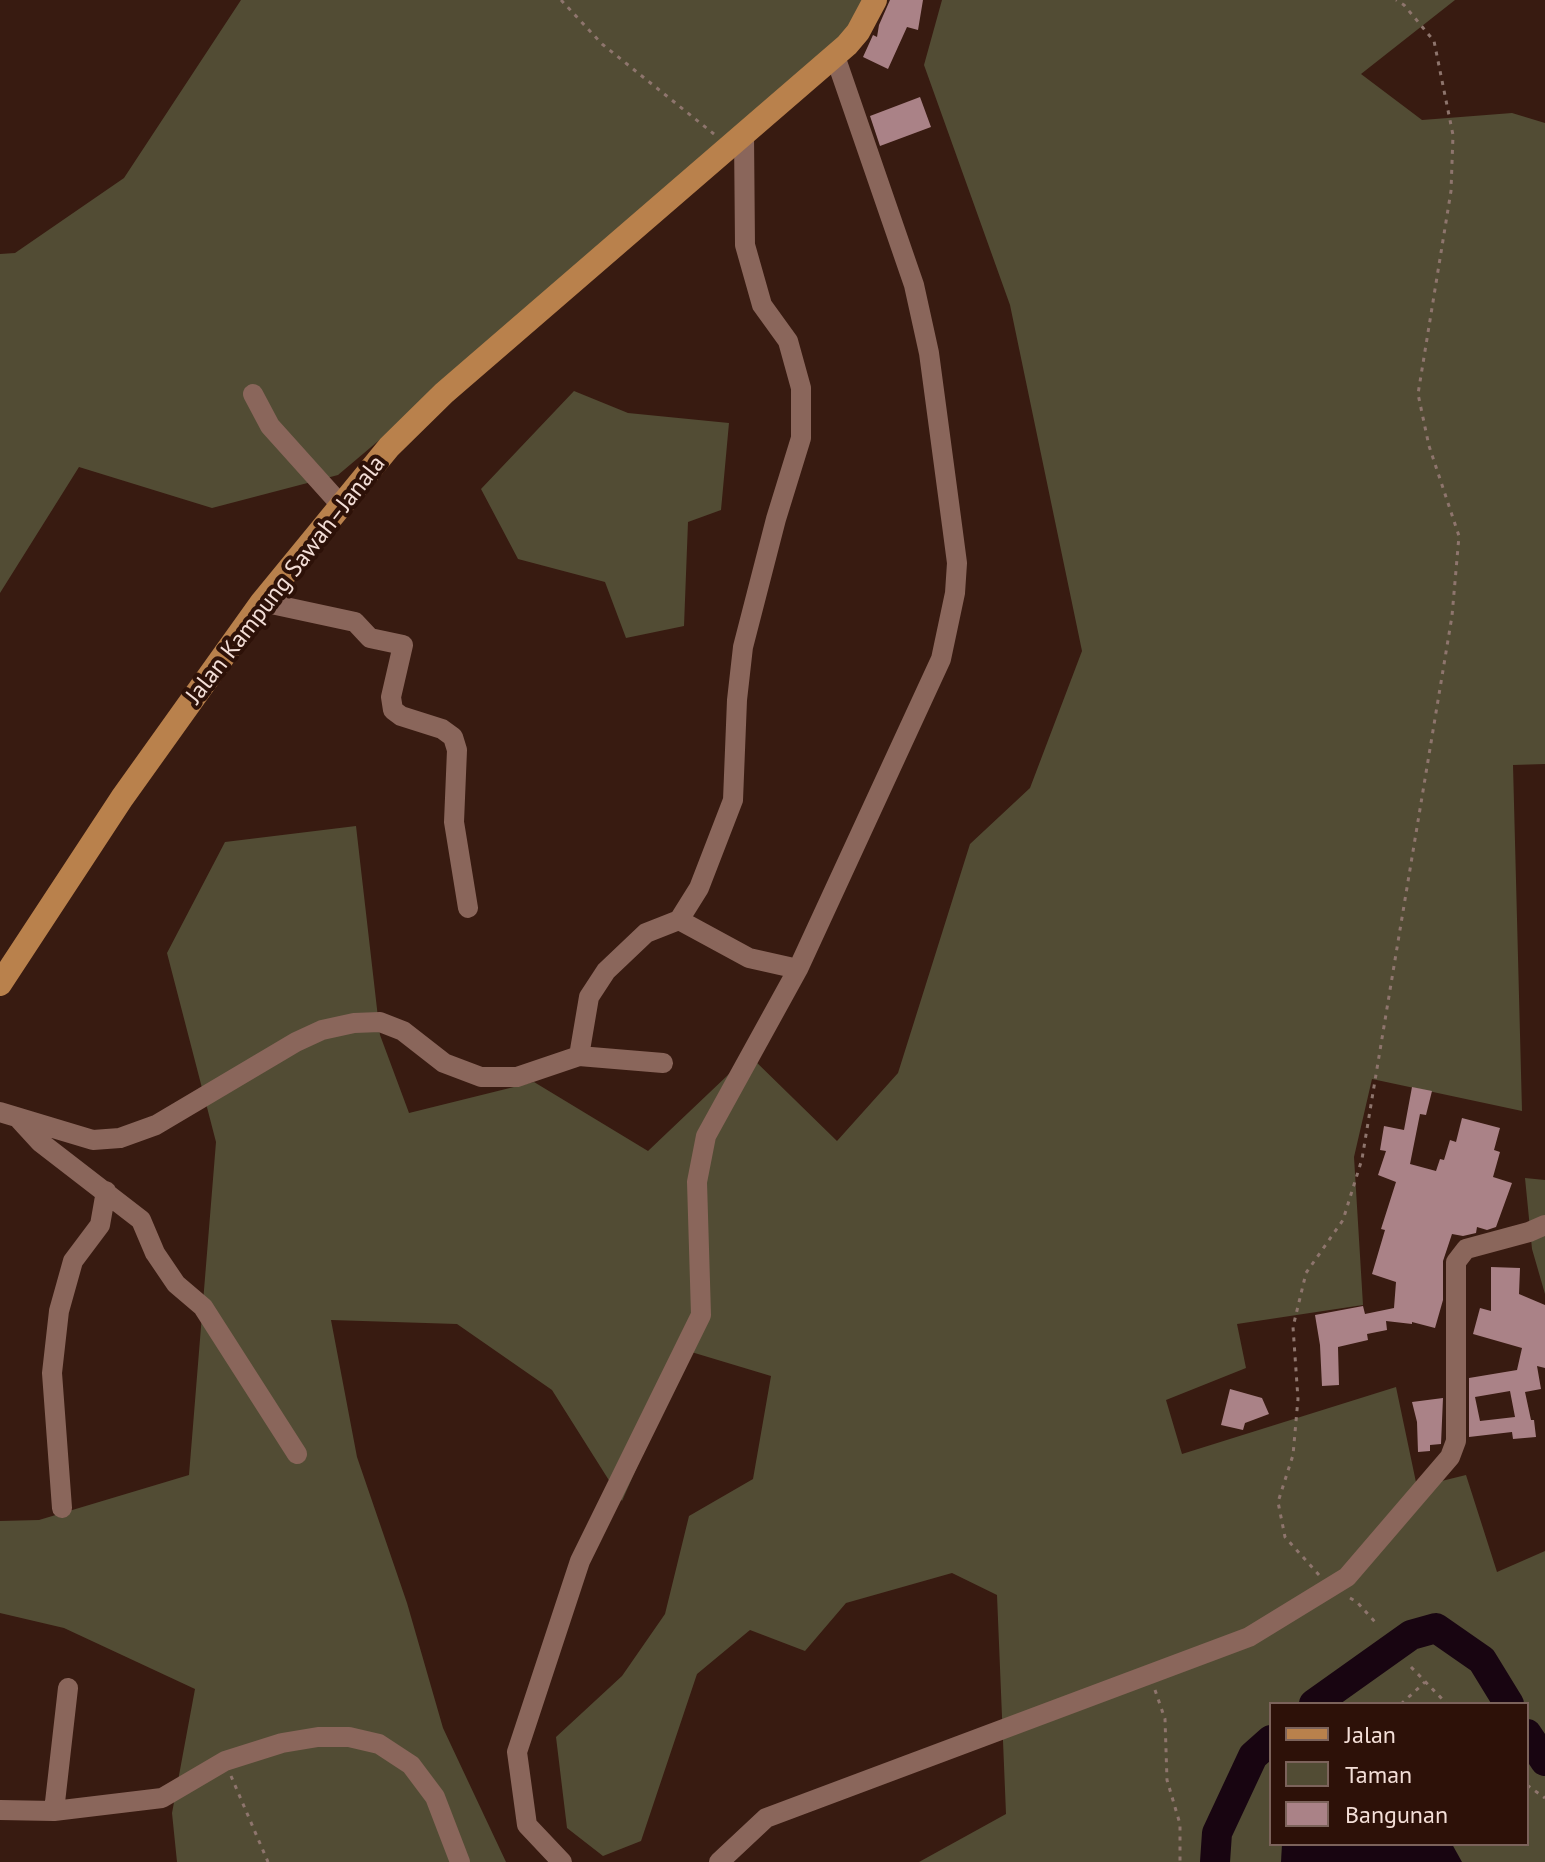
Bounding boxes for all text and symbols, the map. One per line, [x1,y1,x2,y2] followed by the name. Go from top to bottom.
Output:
[180,450,392,710] street label: Jalan Kampung Sawah–Janala
[1269,1702,1529,1846] legend
[1345,1719,1396,1750] text: Jalan
[1345,1759,1412,1790] text: Taman
[1345,1799,1448,1830] text: Bangunan

